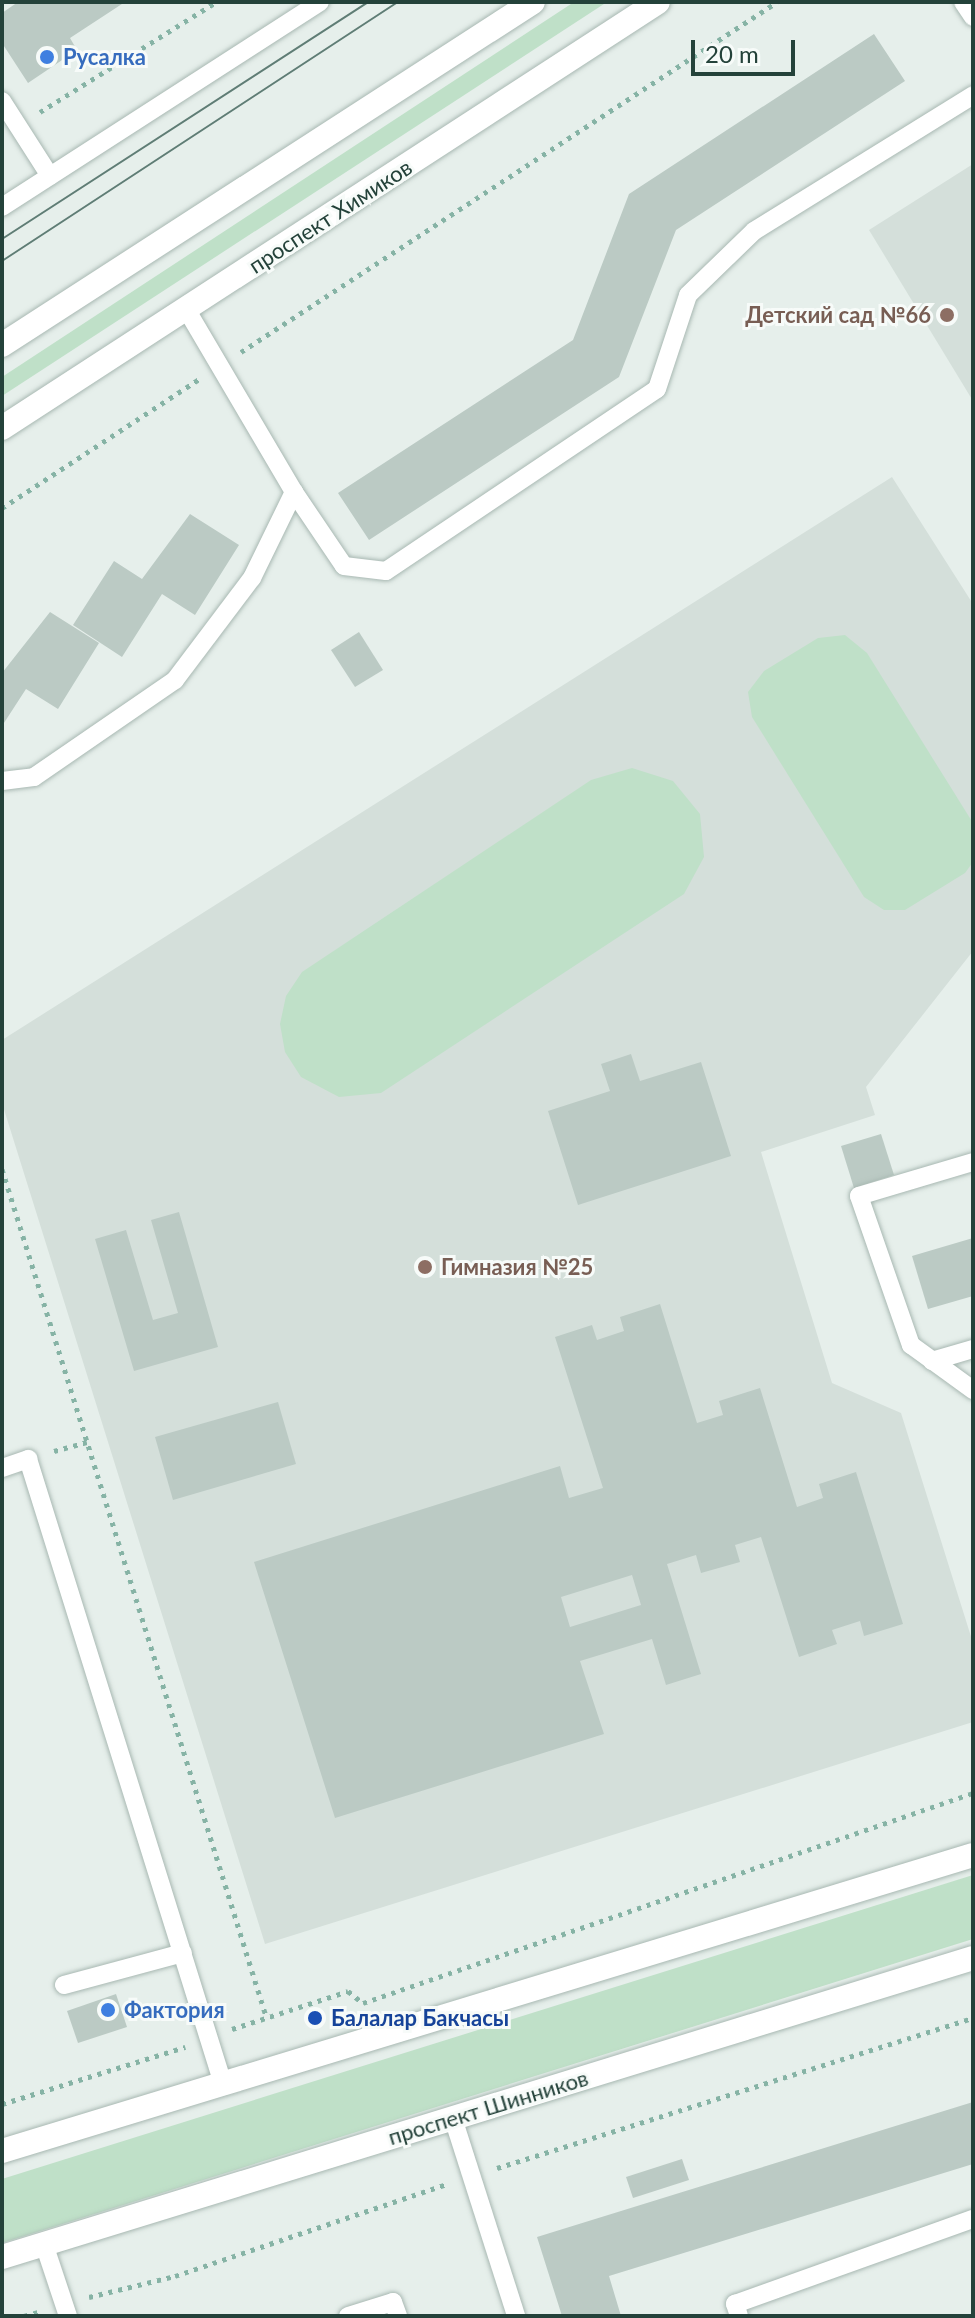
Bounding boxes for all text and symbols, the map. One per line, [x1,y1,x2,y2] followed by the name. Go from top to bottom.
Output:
[695,24,799,74] scale bar
[705,39,759,68] text: 20 m
[63,44,146,70] place label: Русалка
[38,48,56,66] marker: Русалка
[244,153,416,279] street label: проспект Химиков
[745,302,931,328] place label: Детский сад №66
[938,306,956,324] marker: Детский сад №66
[441,1254,593,1280] place label: Гимназия №25
[416,1258,434,1276] marker: Гимназия №25
[124,1997,225,2023] place label: Фактория
[99,2001,117,2019] marker: Фактория
[331,2005,509,2031] place label: Балалар Бакчасы
[306,2009,324,2027] marker: Балалар Бакчасы
[385,2064,591,2150] street label: проспект Шинников

